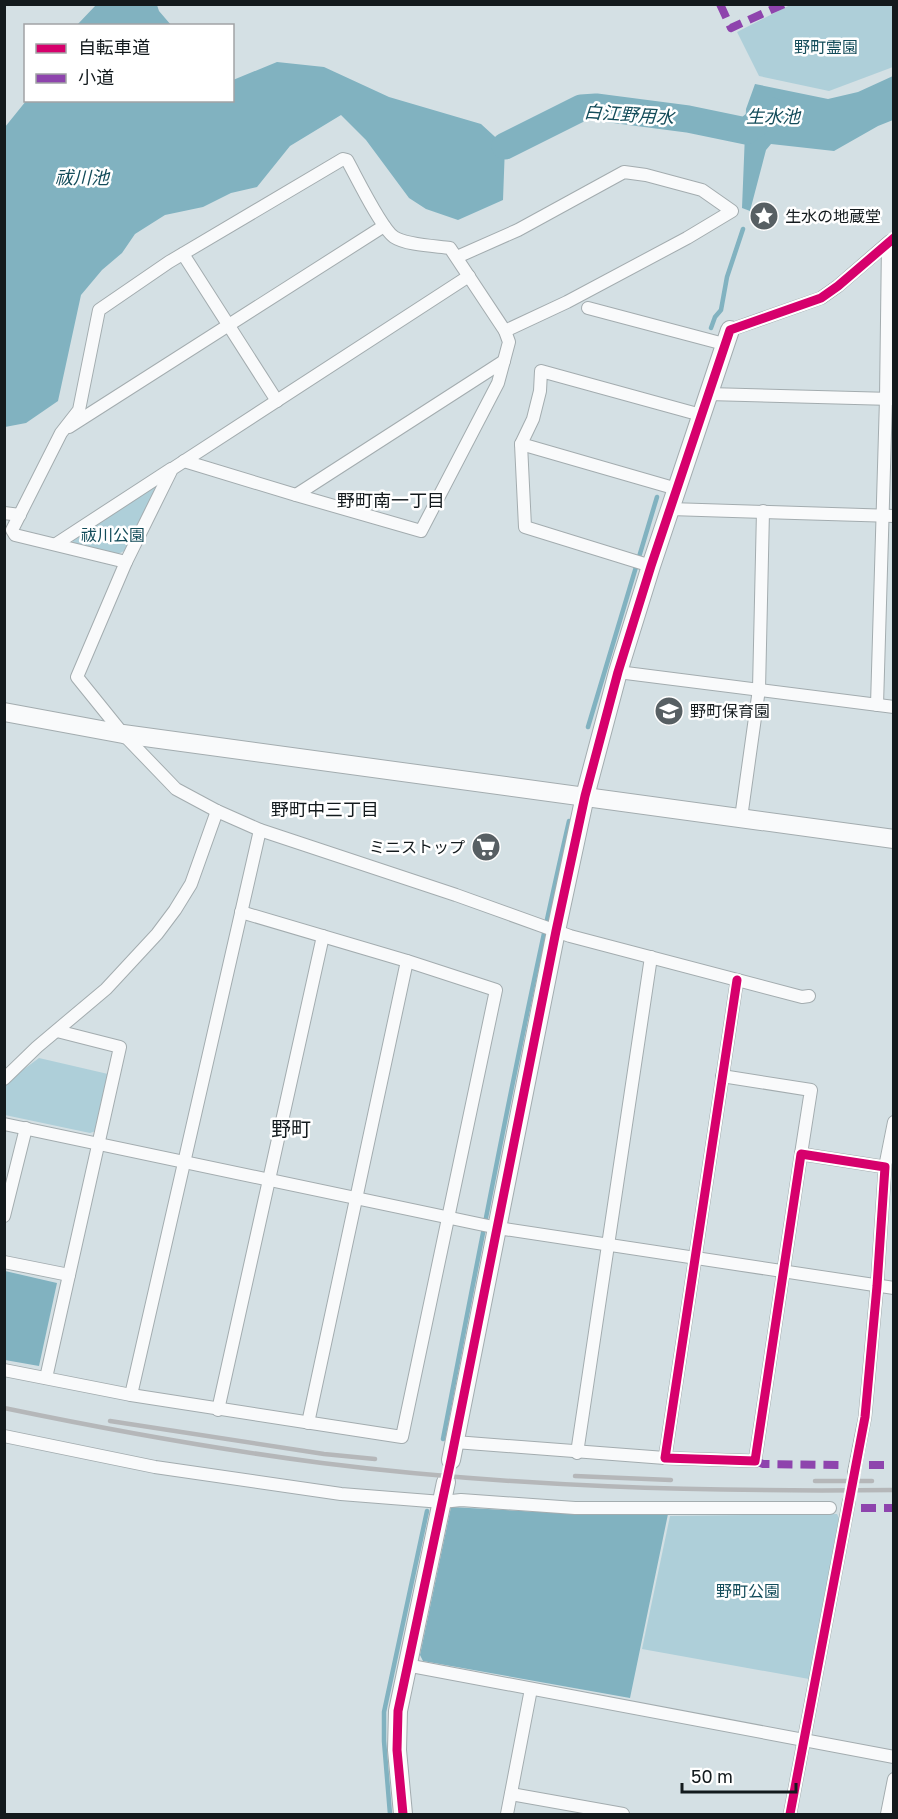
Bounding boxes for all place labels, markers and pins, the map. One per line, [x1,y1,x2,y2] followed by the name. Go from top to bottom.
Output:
[748,200,780,232] place icon: 生水の地蔵堂
[785,206,881,226] place label: 生水の地蔵堂
[653,695,685,727] school or university icon: 野町保育園
[690,701,770,721] place label: 野町保育園
[470,831,502,863] supermarket icon: ミニストップ
[369,837,465,857] place label: ミニストップ

